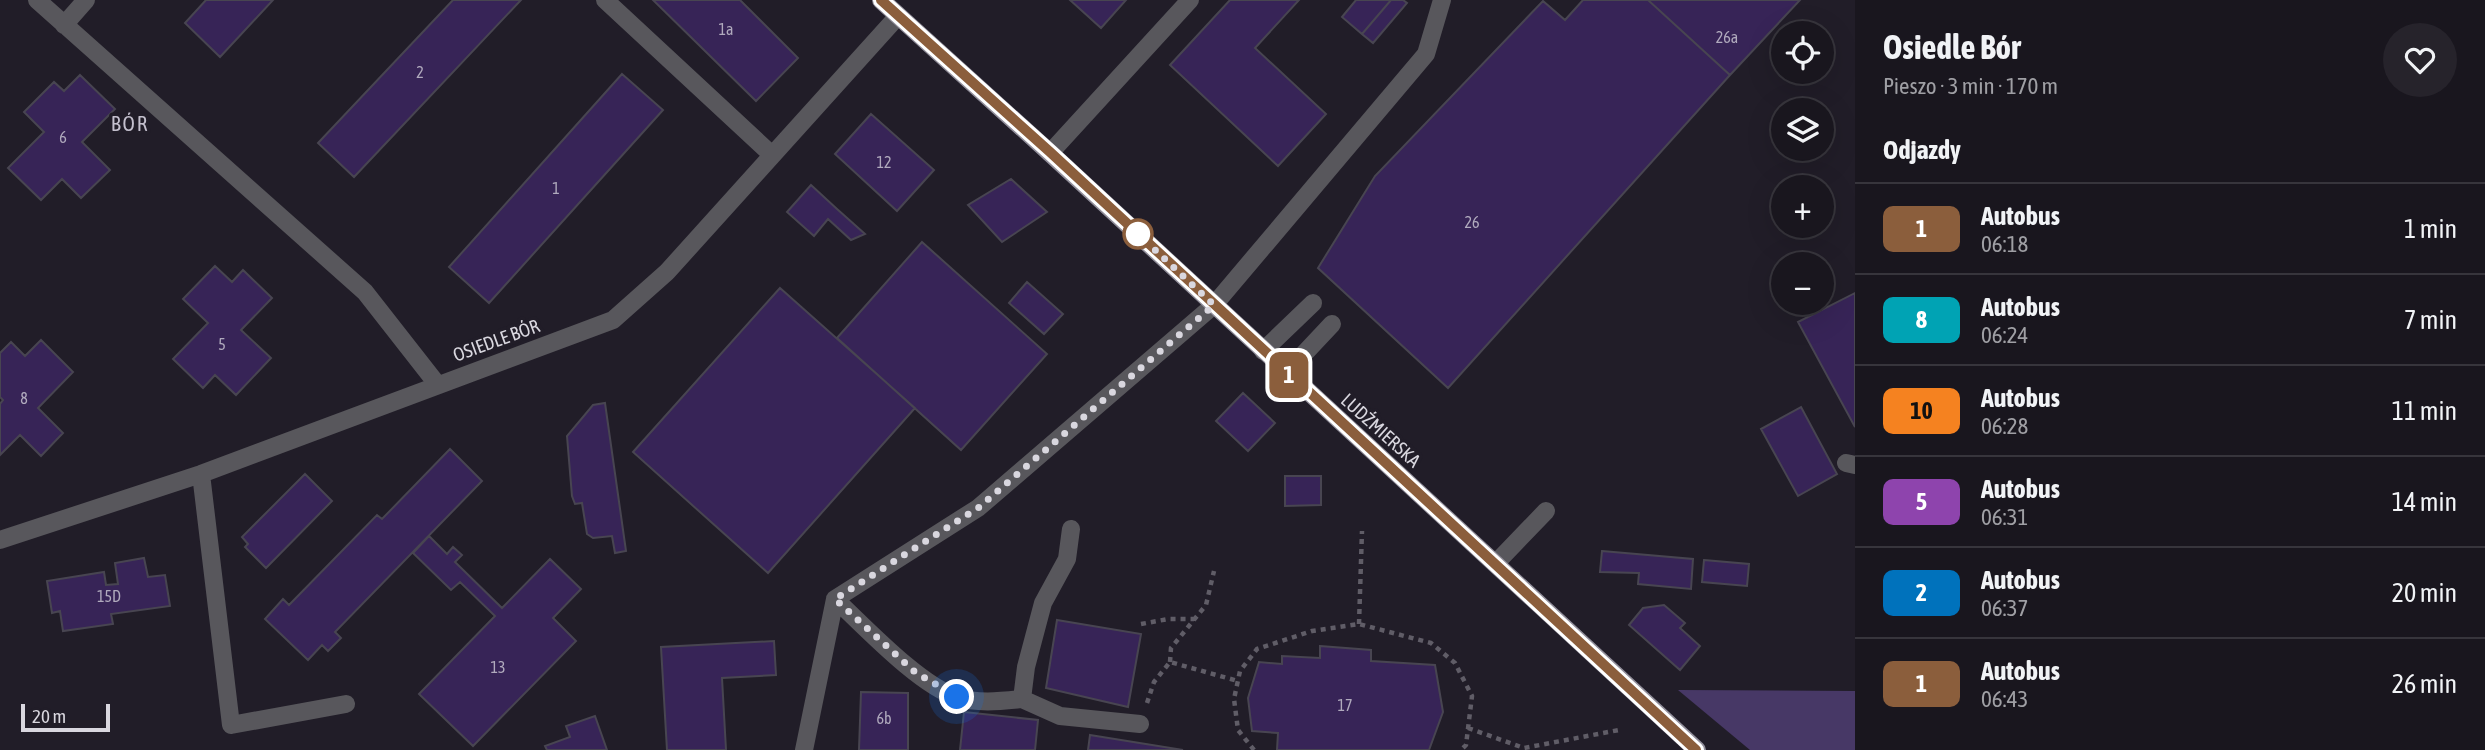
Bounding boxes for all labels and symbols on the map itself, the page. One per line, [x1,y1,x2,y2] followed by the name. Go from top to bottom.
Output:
[719,20,733,38] house number: 1a
[1716,28,1738,46] house number: 26a
[416,63,424,81] house number: 2
[111,111,149,135] district label: BÓR
[59,128,67,146] house number: 6
[876,153,892,171] house number: 12
[552,179,560,197] house number: 1
[1464,213,1480,231] house number: 26
[1123,219,1153,249] unlabelled marker
[450,314,543,366] street label: OSIEDLE BÓR
[218,335,226,353] house number: 5
[1266,352,1312,398] line badge: 1
[20,389,28,407] house number: 8
[1337,389,1426,472] street label: LUDŹMIERSKA
[97,587,121,605] house number: 15D
[490,658,506,676] house number: 13
[939,679,974,714] your location
[1337,696,1353,714] house number: 17
[21,701,110,733] scale bar
[876,709,892,727] house number: 6b

